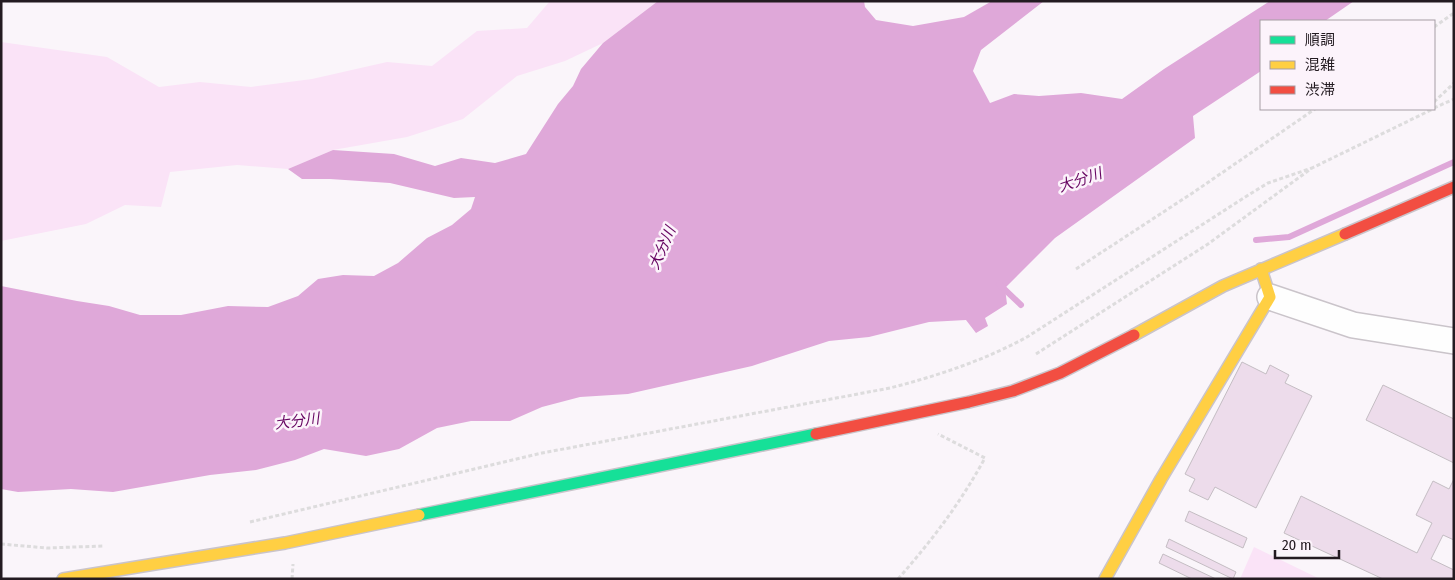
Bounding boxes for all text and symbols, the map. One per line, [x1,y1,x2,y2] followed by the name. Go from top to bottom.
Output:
[1260,20,1435,110] legend
[1305,31,1335,49] text: 順調
[1305,56,1335,74] text: 混雑
[1305,81,1335,99] text: 渋滞
[1056,164,1106,196] water label: 大分川
[645,222,680,272] water label: 大分川
[274,409,322,433] water label: 大分川
[1275,528,1339,560] scale bar
[1282,536,1312,554] text: 20 m

